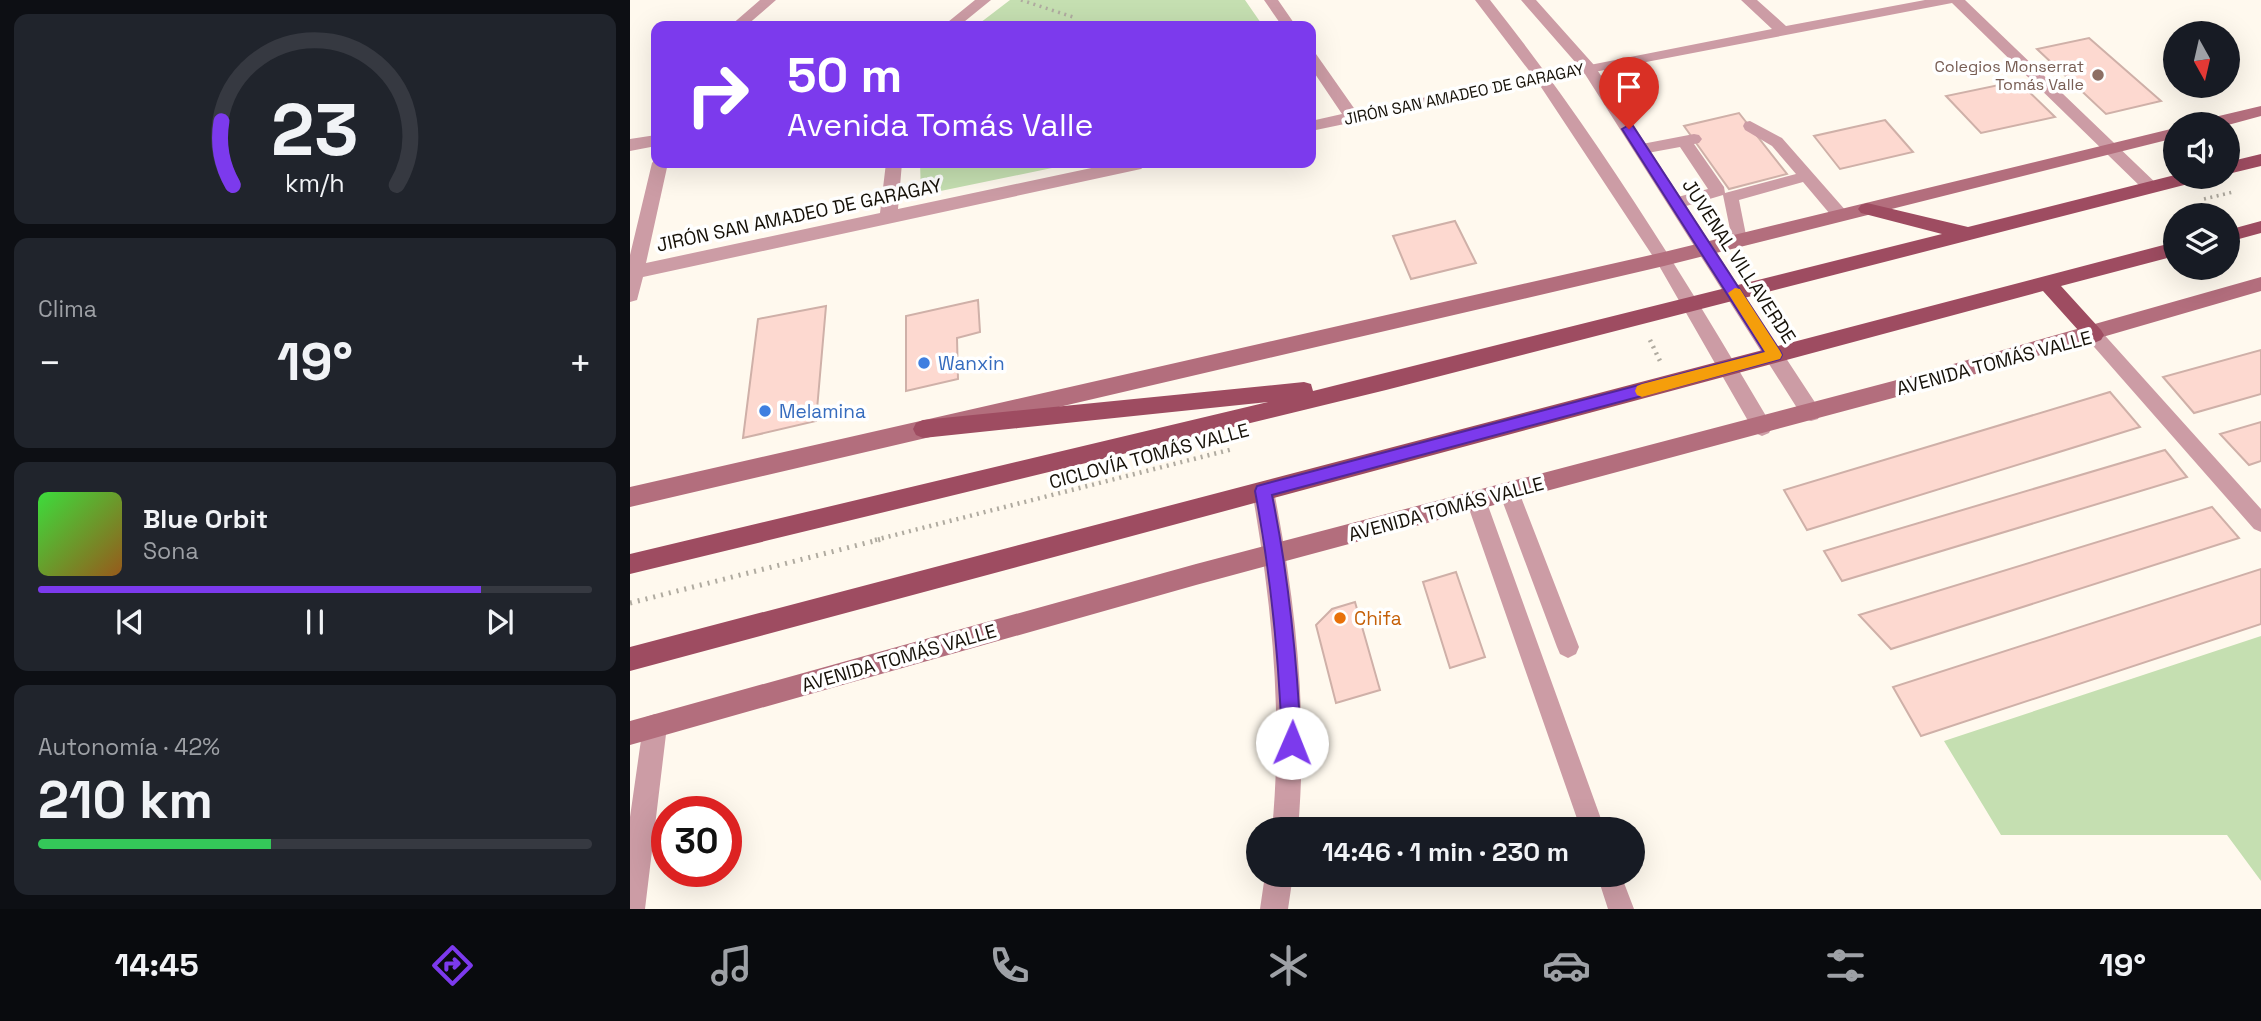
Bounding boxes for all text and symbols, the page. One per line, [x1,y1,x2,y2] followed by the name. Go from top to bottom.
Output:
[2163,21,2240,98] north arrow
[2163,21,2240,280] map controls
[787,44,902,106] text: 50 m
[672,49,763,140] icon: right
[1935,56,2084,95] place label: Colegios Monserrat Tomás Valle
[1599,57,1659,129] pin
[1342,58,1586,130] street label: JIRÓN SAN AMADEO DE GARAGAY
[2090,67,2106,83] marker: Colegios Monserrat Tomás Valle
[1610,68,1648,106] icon: arrive
[271,83,359,176] text: 23
[787,105,1094,145] text: Avenida Tomás Valle
[2163,112,2240,189] button: sound
[285,167,345,199] text: km/h
[654,172,944,258] street label: JIRÓN SAN AMADEO DE GARAGAY
[1676,174,1802,348] street label: JUVENAL VILLAVERDE
[2163,203,2240,280] button: layers
[38,294,97,324] text: Clima
[1894,325,2094,401] street label: AVENIDA TOMÁS VALLE
[277,329,353,395] text: 19°
[38,339,62,387] text: −
[568,339,592,387] text: +
[938,351,1005,376] place label: Wanxin
[916,355,932,371] marker: Wanxin
[779,399,866,424] place label: Melamina
[757,403,773,419] marker: Melamina
[1046,417,1252,495] street label: CICLOVÍA TOMÁS VALLE
[1346,471,1546,547] street label: AVENIDA TOMÁS VALLE
[143,502,268,536] text: Blue Orbit
[143,536,199,566] text: Sona
[111,603,149,641] icon: previous
[296,603,334,641] icon: pause
[481,603,519,641] icon: next
[1354,606,1402,631] place label: Chifa
[1332,610,1348,626] marker: Chifa
[799,618,999,698] street label: AVENIDA TOMÁS VALLE
[1255,706,1329,780] position arrow
[38,732,220,762] text: Autonomía · 42%
[38,767,213,833] text: 210 km
[651,796,742,887] speed limit sign: 30
[1322,835,1569,869] text: 14:46 · 1 min · 230 m
[428,941,477,990] icon: directions
[707,941,756,990] icon: music
[985,941,1034,990] icon: phone
[1264,941,1313,990] icon: climate
[1542,941,1591,990] icon: car
[1821,941,1870,990] icon: filters
[115,945,199,985] text: 14:45
[2099,945,2146,985] text: 19°

